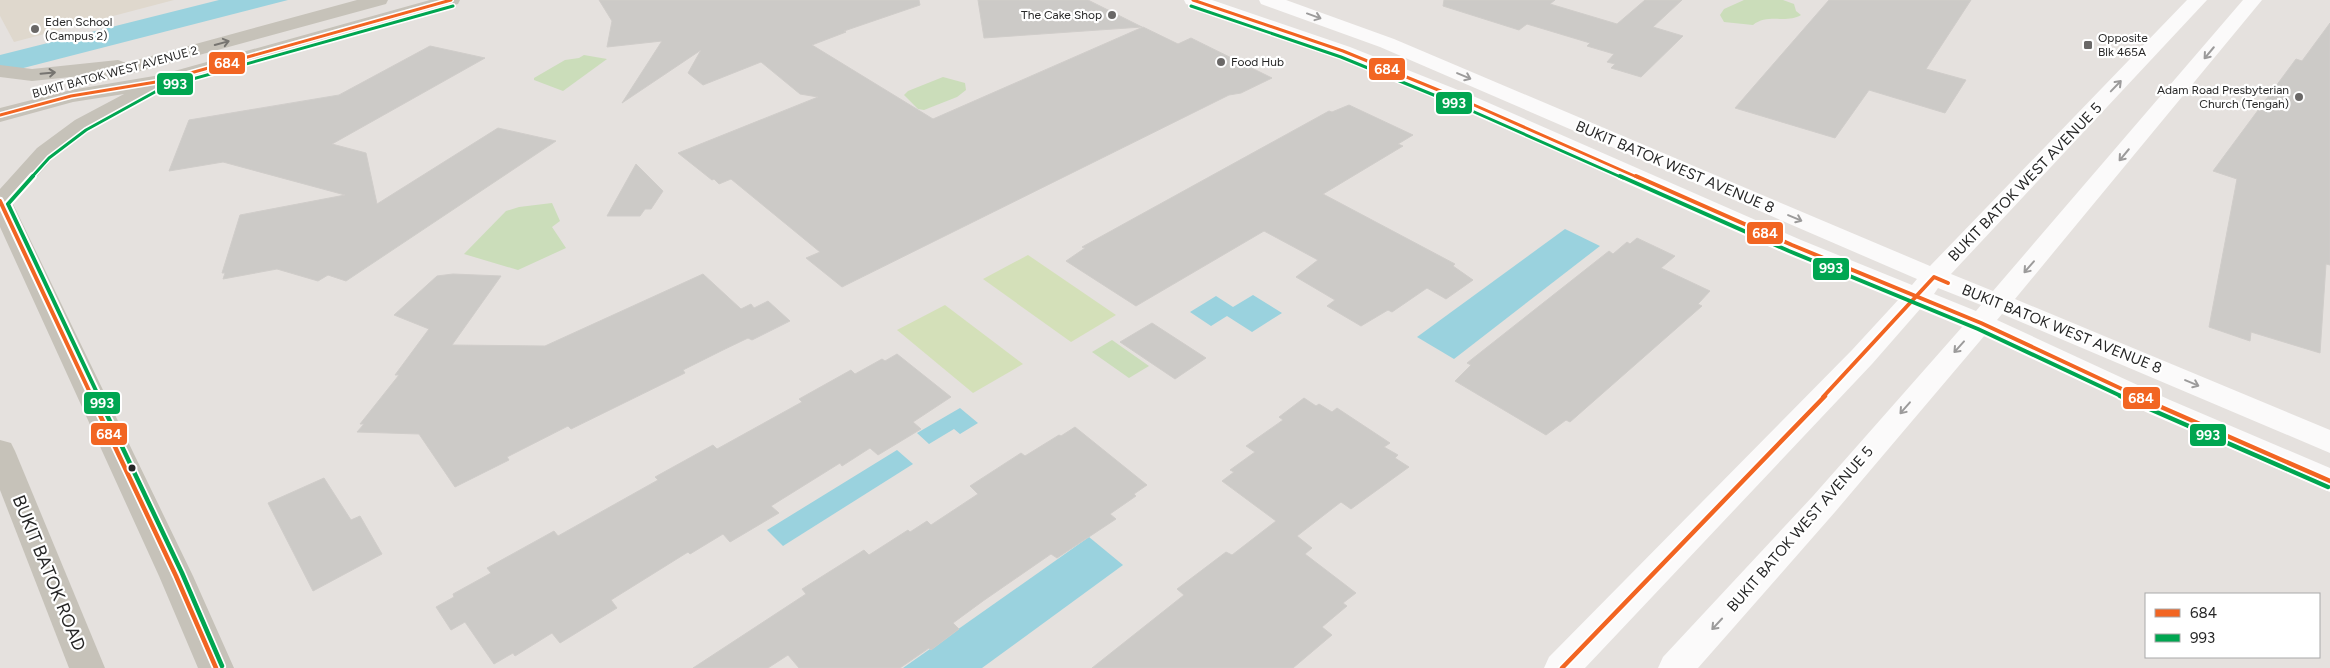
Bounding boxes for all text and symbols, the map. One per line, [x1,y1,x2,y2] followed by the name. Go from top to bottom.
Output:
[1021,8,1102,22] place label: The Cake Shop
[1106,9,1118,21] marker: The Cake Shop
[1305,12,1321,21] one-way arrow
[45,15,112,43] place label: Eden School (Campus 2)
[29,23,41,35] marker: Eden School (Campus 2)
[2098,31,2148,59] place label: Opposite Blk 465A
[214,38,230,47] one-way arrow
[2082,39,2094,51] marker: Opposite Blk 465A
[31,43,199,101] street label: BUKIT BATOK WEST AVENUE 2
[2203,46,2214,59] one-way arrow
[208,51,246,75] line badge: 684
[214,55,240,72] text: 684
[1231,55,1284,69] place label: Food Hub
[1215,56,1227,68] marker: Food Hub
[1368,57,1406,81] line badge: 684
[1374,61,1400,78] text: 684
[40,68,56,78] one-way arrow
[156,72,194,96] line badge: 993
[1456,72,1471,82] one-way arrow
[163,76,187,93] text: 993
[2110,80,2122,93] one-way arrow
[2157,83,2289,111] place label: Adam Road Presbyterian Church (Tengah)
[1435,91,1473,115] line badge: 993
[2293,91,2305,103] marker: Adam Road Presbyterian Church (Tengah)
[1442,95,1466,112] text: 993
[1944,99,2106,265] street label: BUKIT BATOK WEST AVENUE 5
[1573,117,1777,217] street label: BUKIT BATOK WEST AVENUE 8
[2118,149,2130,162] one-way arrow
[1788,215,1803,224] one-way arrow
[1746,221,1784,245] line badge: 684
[1752,225,1778,242] text: 684
[1812,257,1850,281] line badge: 993
[1819,260,1843,277] text: 993
[2023,260,2034,273] one-way arrow
[1959,281,2165,377] street label: BUKIT BATOK WEST AVENUE 8
[1953,341,1965,354] one-way arrow
[2184,379,2199,389] one-way arrow
[2122,386,2161,410] line badge: 684
[2128,390,2154,407] text: 684
[83,391,121,415] line badge: 993
[90,395,114,412] text: 993
[1900,401,1911,414] one-way arrow
[90,422,128,446] line badge: 684
[2189,423,2227,447] line badge: 993
[96,426,122,443] text: 684
[2196,427,2220,444] text: 993
[1723,443,1877,615] street label: BUKIT BATOK WEST AVENUE 5
[127,463,137,473] unlabelled marker
[8,492,90,654] street label: BUKIT BATOK ROAD
[2145,593,2320,658] legend
[2190,604,2217,622] text: 684
[1711,617,1723,630] one-way arrow
[2190,629,2215,647] text: 993

